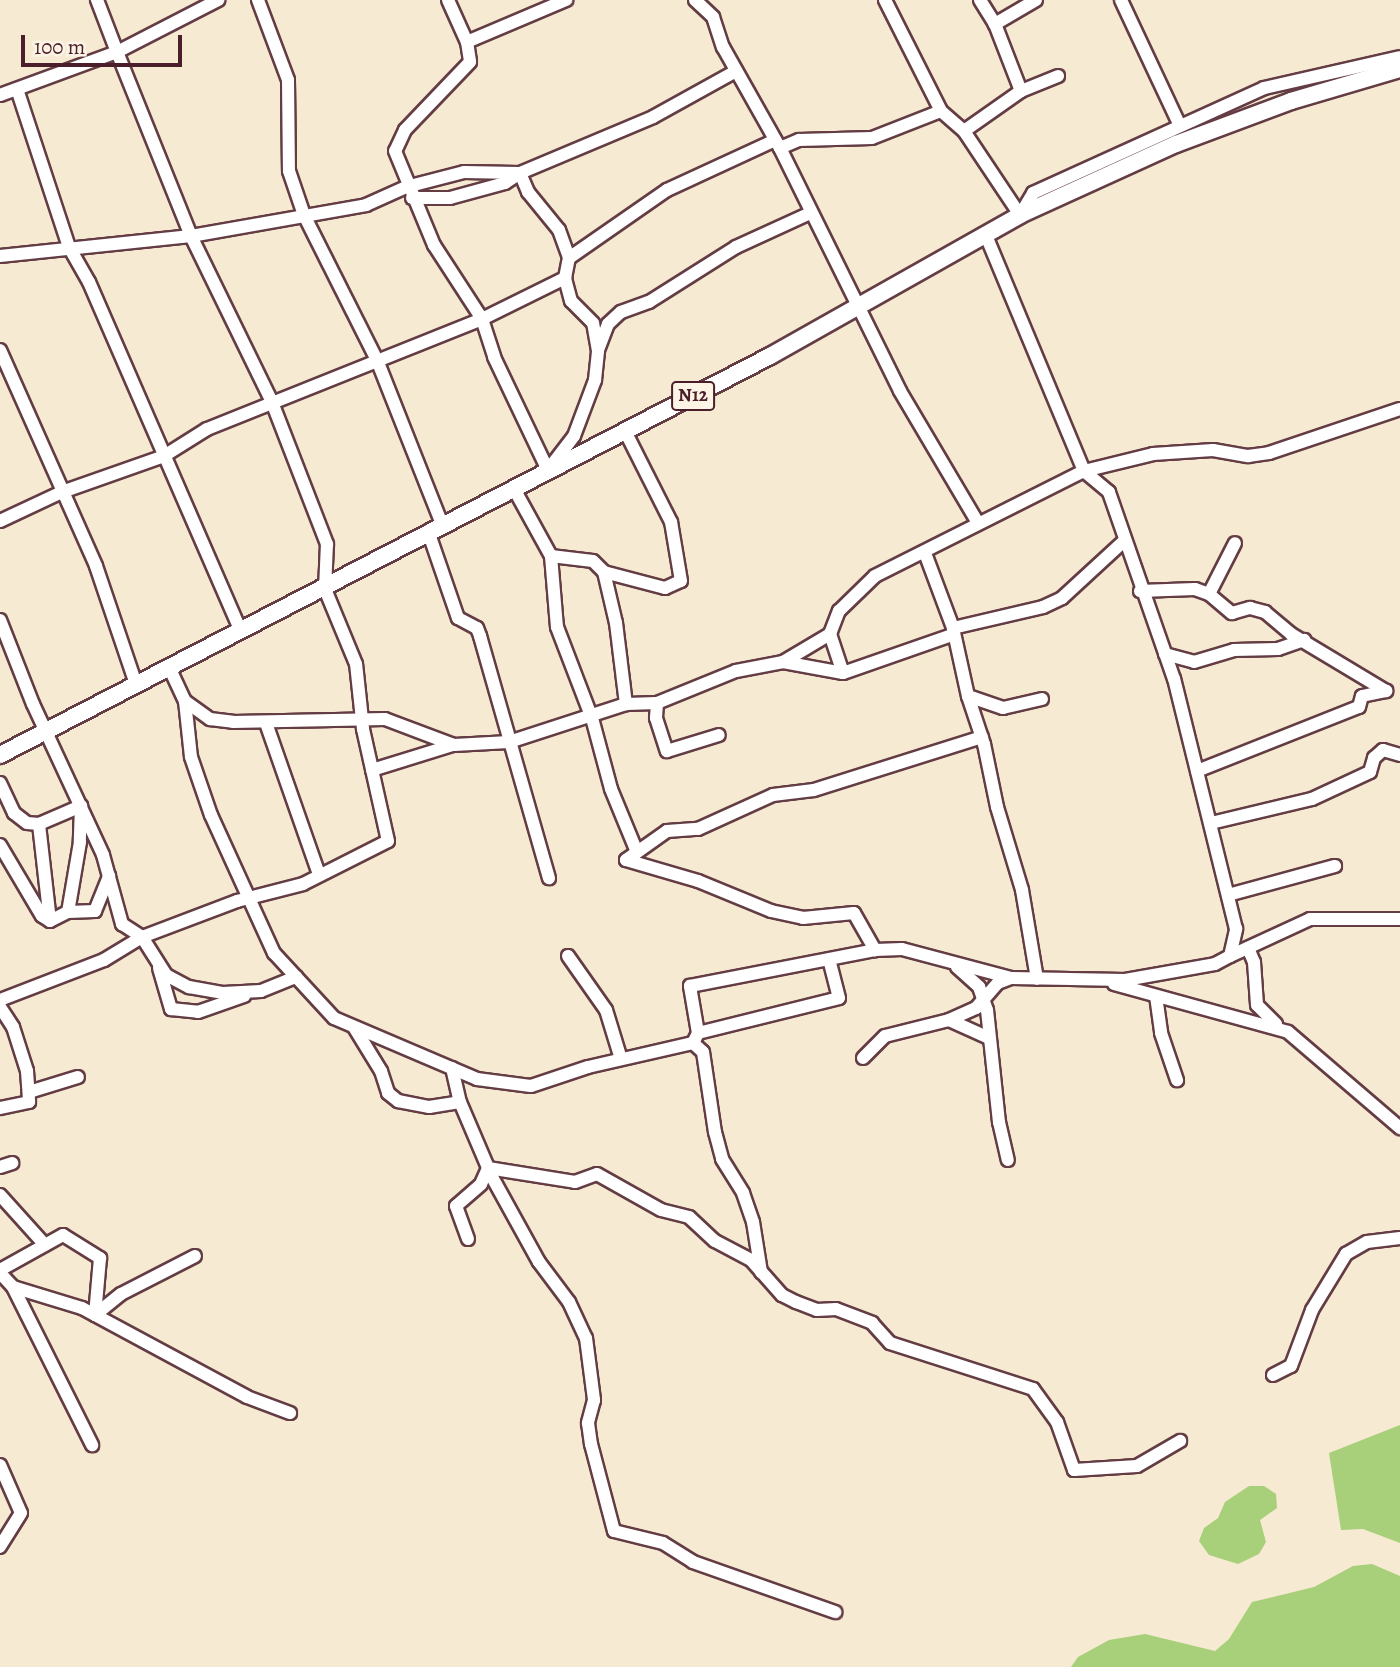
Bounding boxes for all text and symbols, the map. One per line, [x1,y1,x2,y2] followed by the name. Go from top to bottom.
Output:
[24,21,186,65] scale bar
[34,33,85,61] text: 100 m
[670,380,716,412] road number: N12

